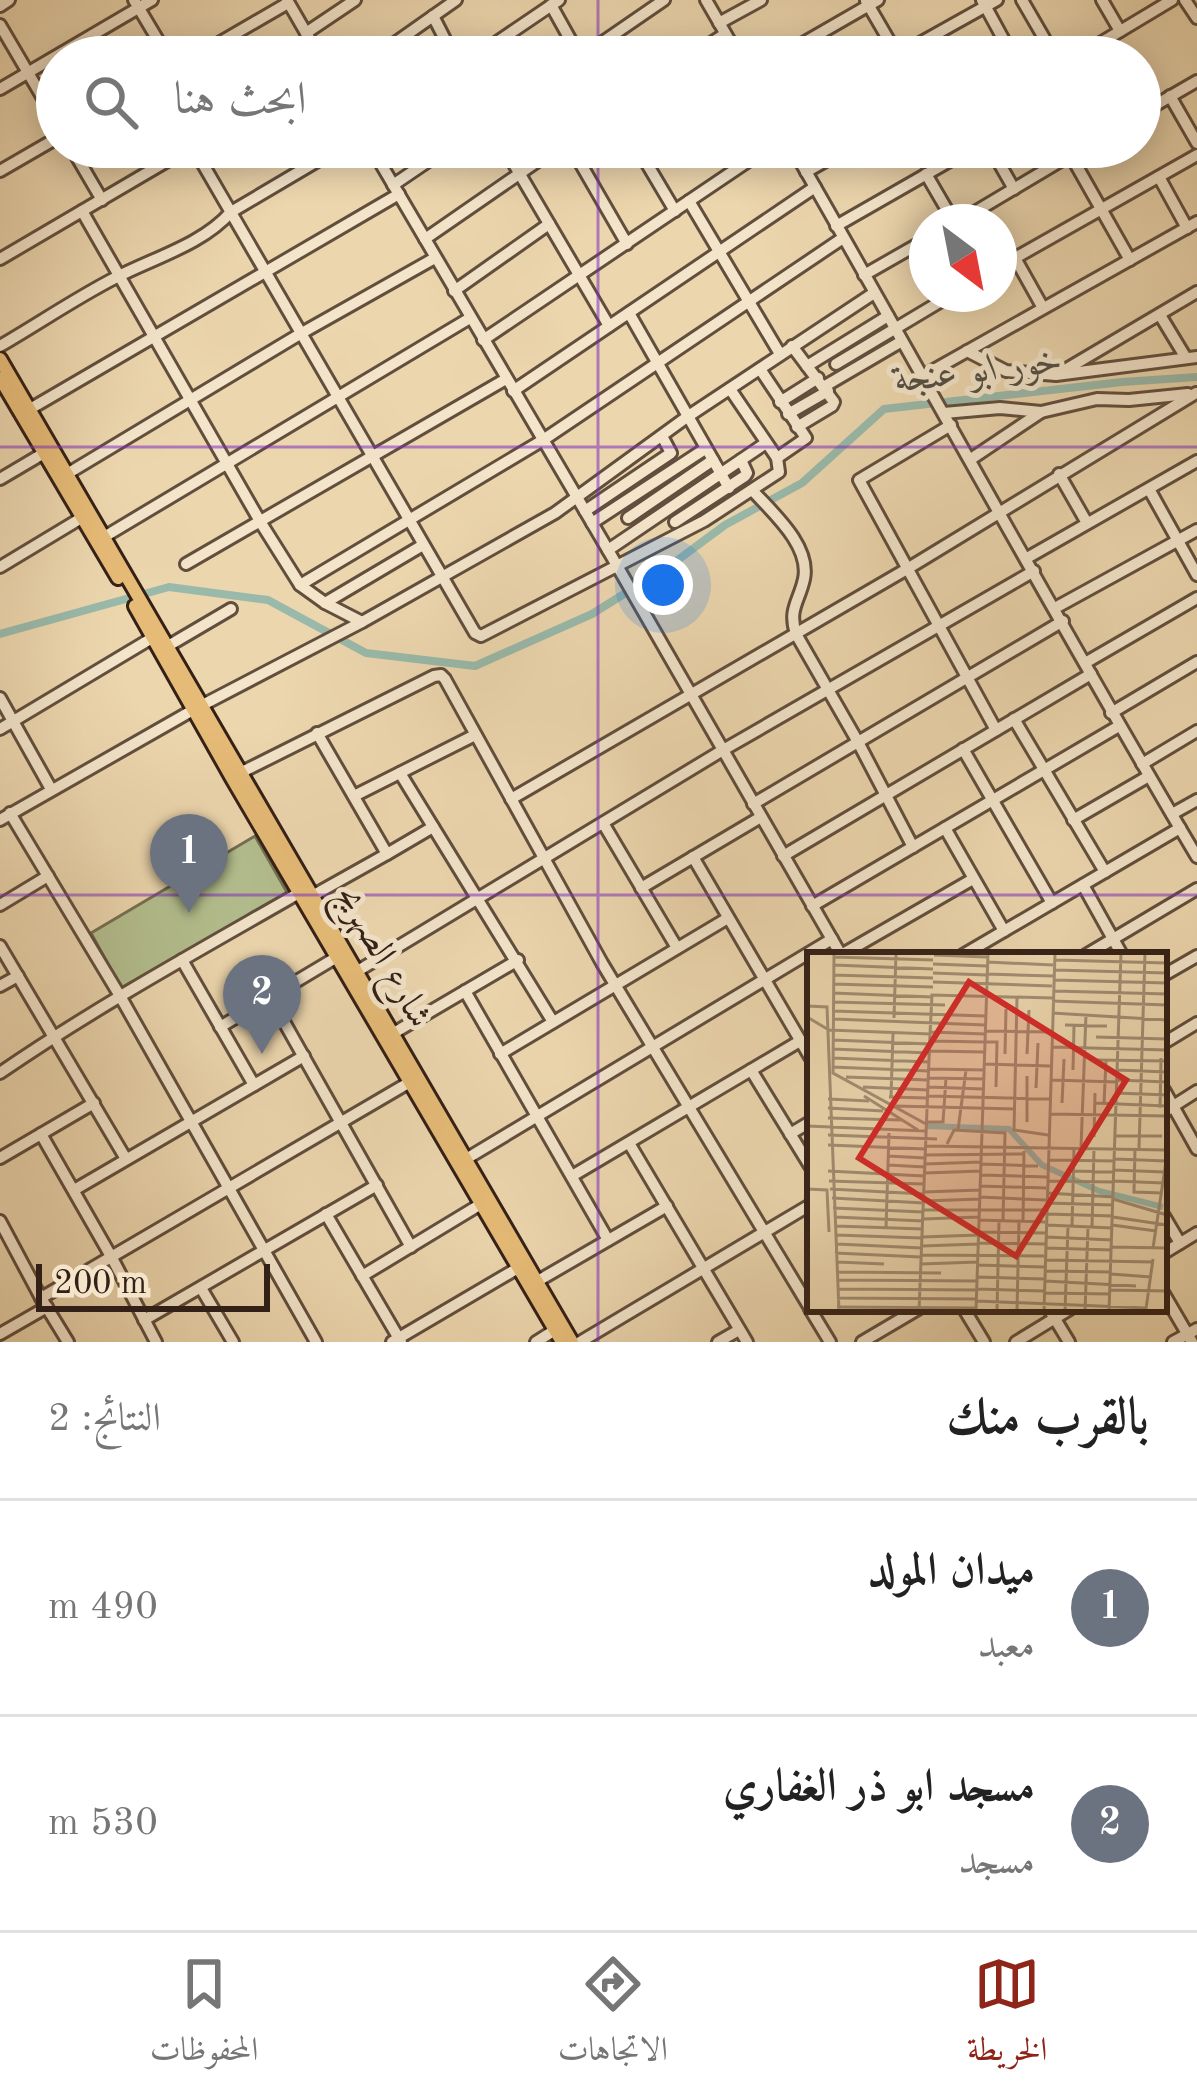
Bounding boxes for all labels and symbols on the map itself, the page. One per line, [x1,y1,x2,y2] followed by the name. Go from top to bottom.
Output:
[909,204,1017,312] north arrow
[890,341,1066,403] water label: خور ابو عنجة
[633,555,693,615] your location
[150,814,228,913] pin: 1
[318,880,437,1039] street label: شارع الصهريج
[807,952,1167,1312] inset map
[223,955,301,1054] pin: 2
[36,1258,270,1311] scale bar

